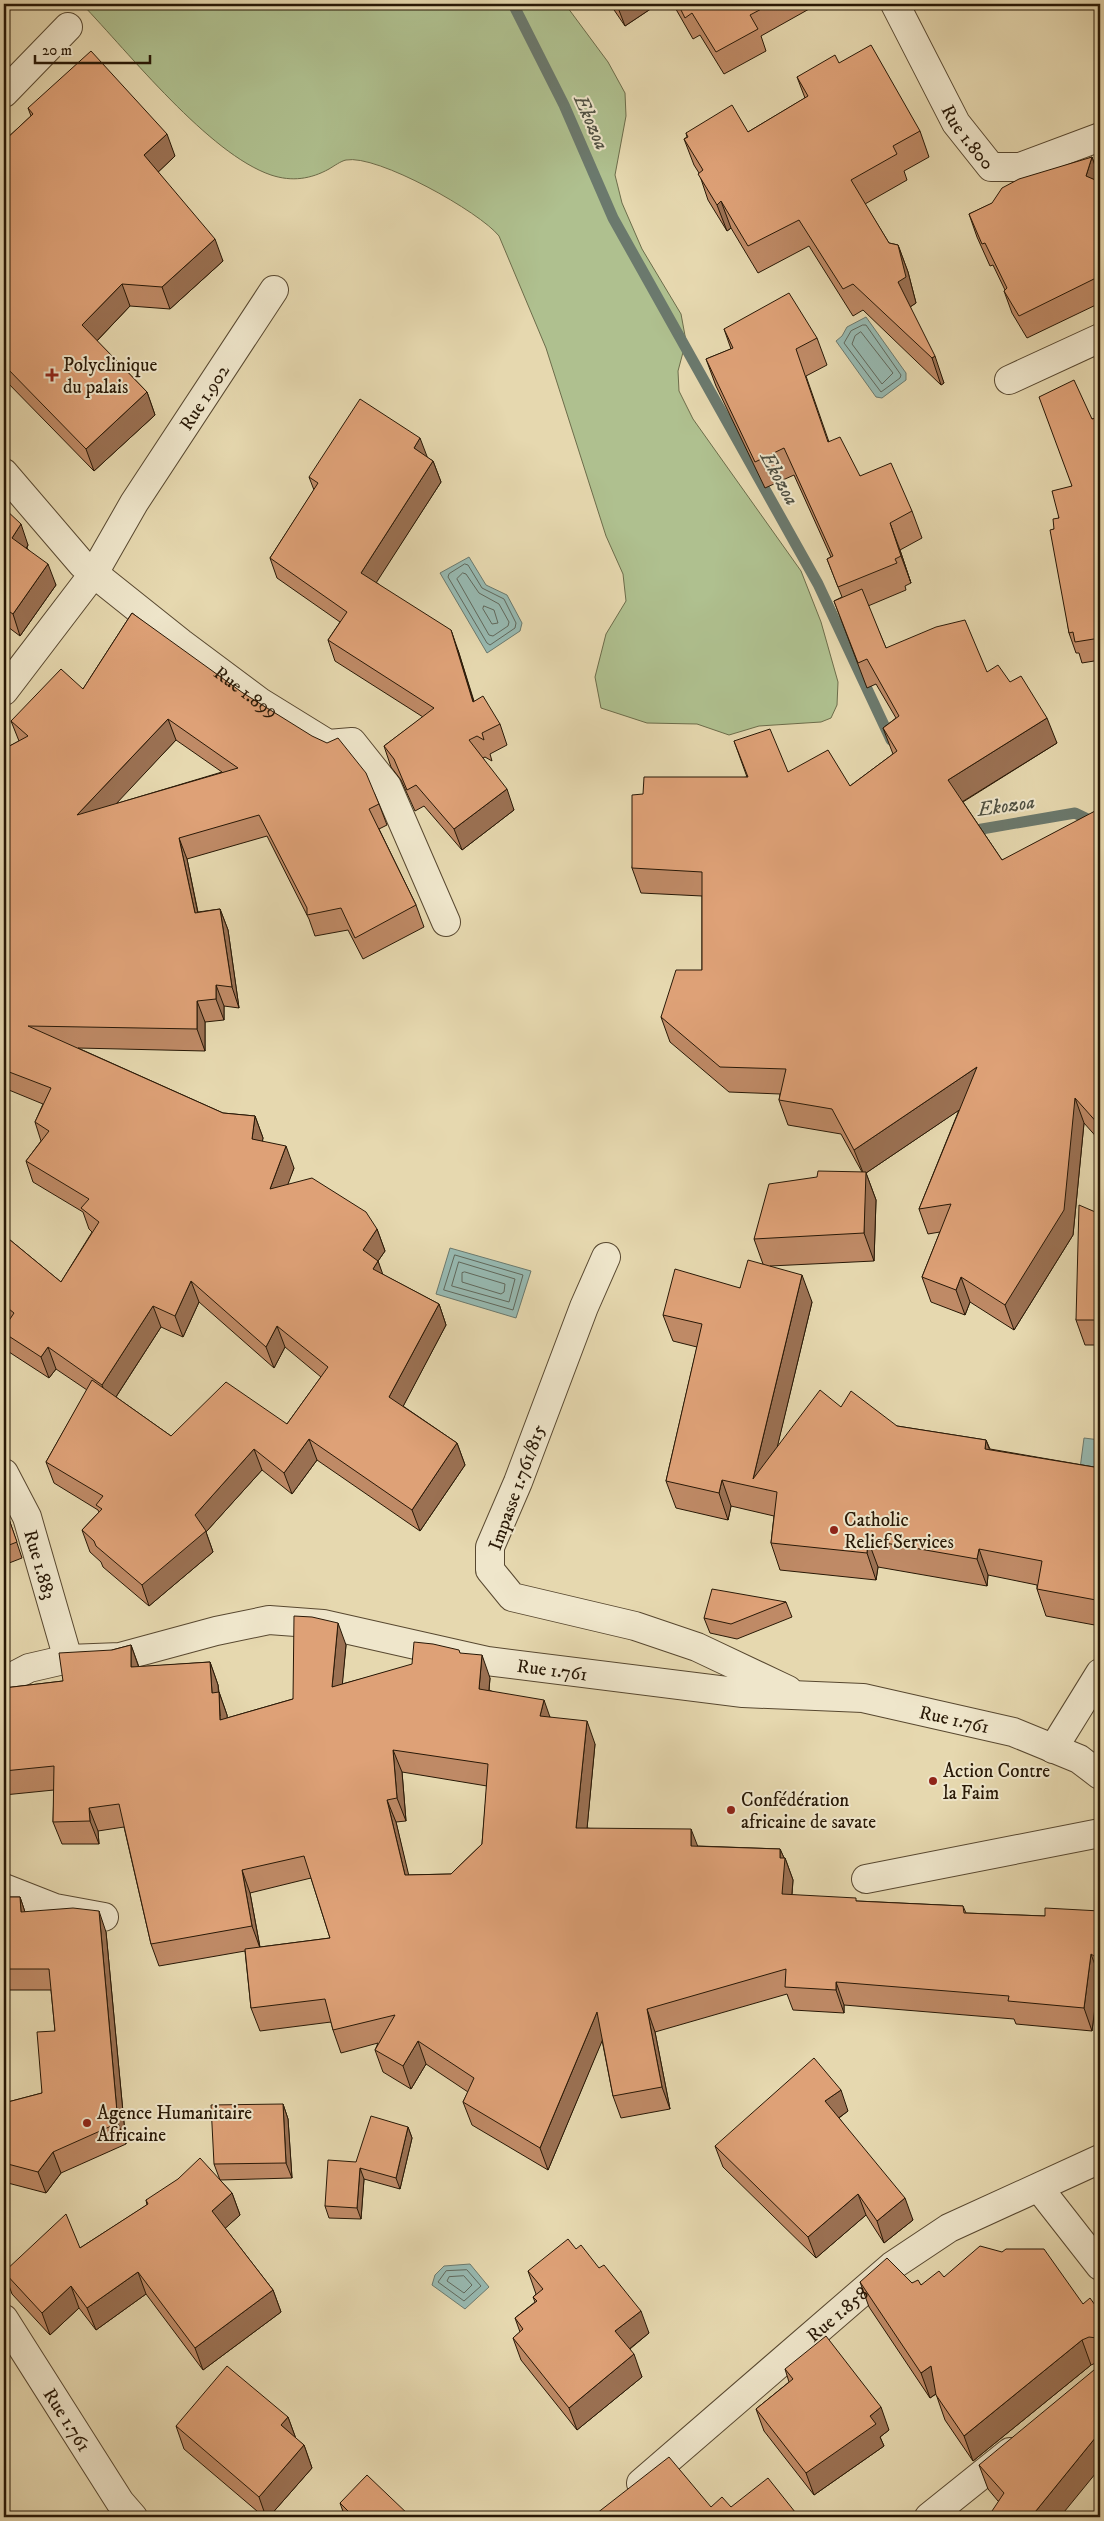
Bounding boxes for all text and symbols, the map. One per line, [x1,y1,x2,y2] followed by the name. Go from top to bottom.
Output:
[35,32,150,64] scale bar
[42,41,72,60] text: 20 m
[567,90,614,154] water label: Ekozoa
[936,101,999,175] street label: Rue 1.800
[63,354,157,399] place label: Polyclinique du palais
[175,360,235,435] street label: Rue 1.902
[45,368,59,382] marker: Polyclinique du palais
[753,447,804,510] water label: Ekozoa
[209,662,282,723] street label: Rue 1.899
[975,790,1037,823] water label: Ekozoa
[484,1421,551,1554] street label: Impasse 1.761/815
[844,1509,954,1554] place label: Catholic Relief Services
[828,1524,840,1536] marker: Catholic Relief Services
[18,1527,60,1602] street label: Rue 1.883
[516,1655,589,1686] street label: Rue 1.761
[917,1701,991,1739] street label: Rue 1.761
[943,1760,1050,1805] place label: Action Contre la Faim
[927,1775,939,1787] marker: Action Contre la Faim
[741,1789,876,1834] place label: Confédération africaine de savate
[725,1804,737,1816] marker: Confédération africaine de savate
[97,2102,252,2147] place label: Agence Humanitaire Africaine
[81,2117,93,2129] marker: Agence Humanitaire Africaine
[803,2282,873,2348] street label: Rue 1.858
[38,2384,95,2456] street label: Rue 1.761

